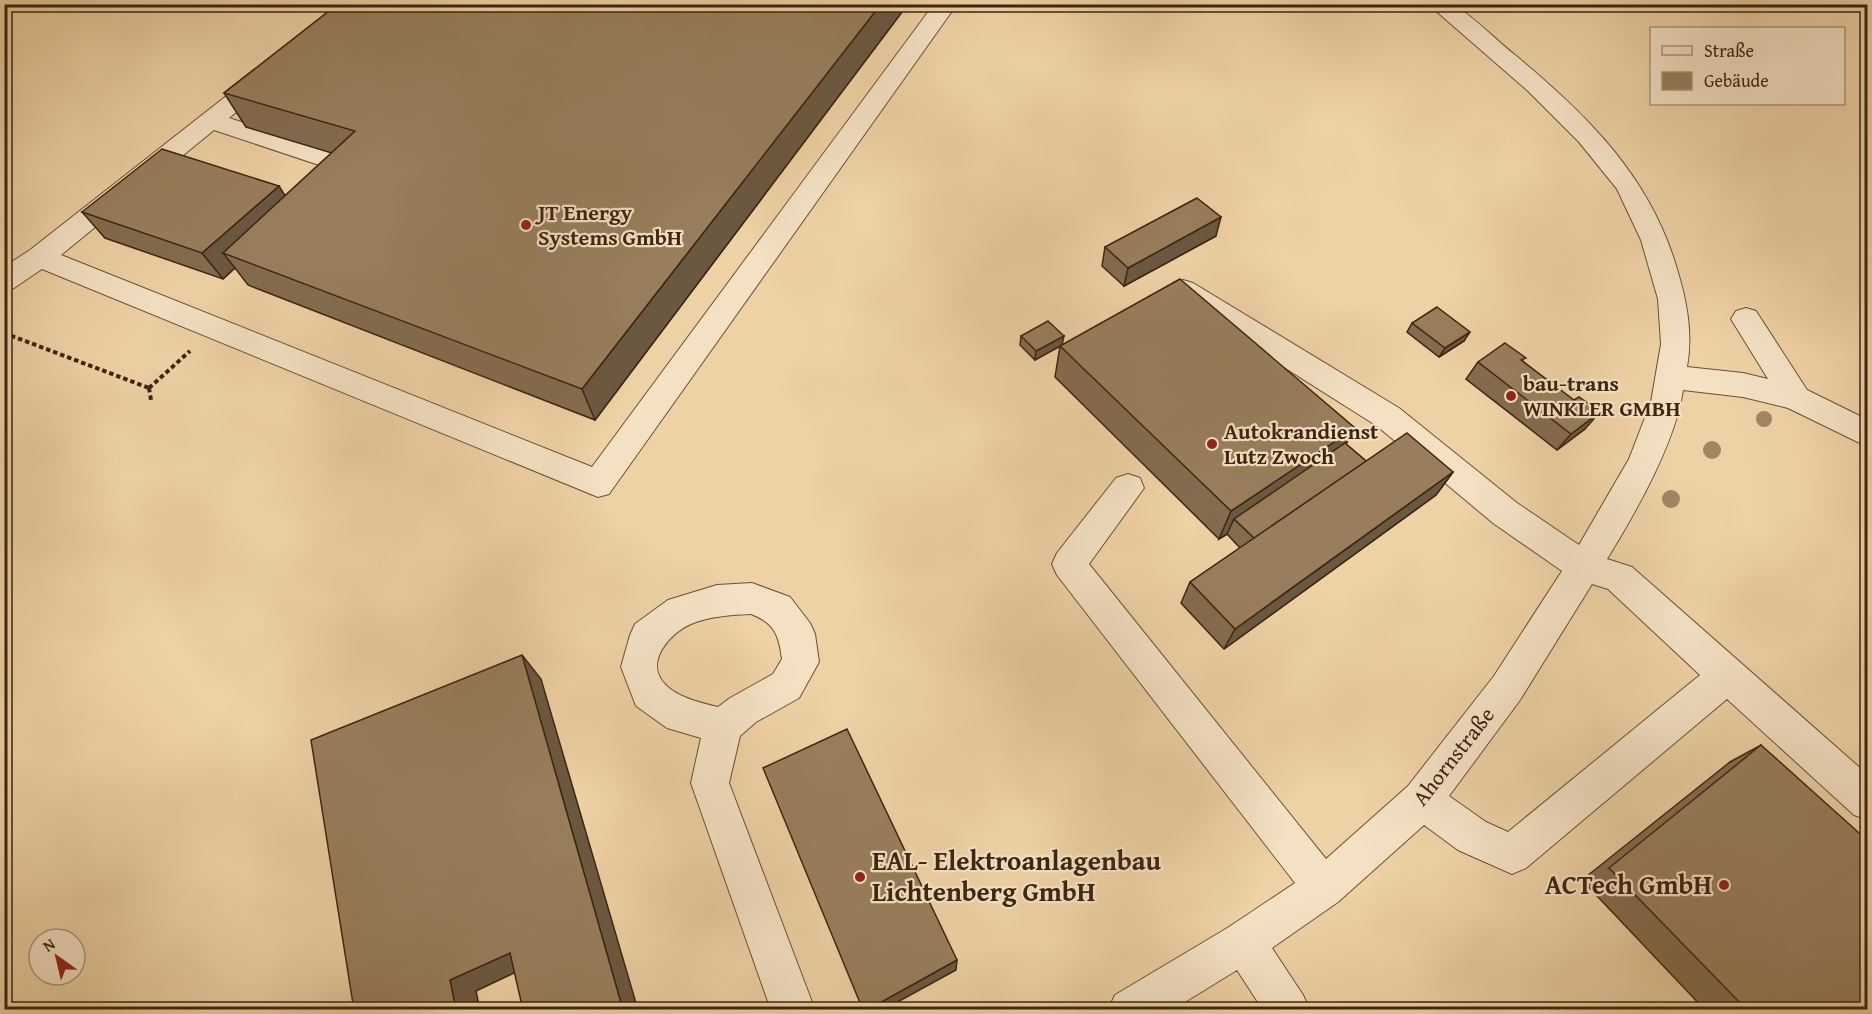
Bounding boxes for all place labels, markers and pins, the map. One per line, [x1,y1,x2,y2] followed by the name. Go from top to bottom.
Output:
[534,196,682,253] place label: JT Energy Systems GmbH
[519,218,533,232] marker: JT Energy Systems GmbH
[1523,367,1681,424] place label: bau-trans WINKLER GMBH
[1504,389,1518,403] marker: bau-trans WINKLER GMBH
[1224,415,1379,472] place label: Autokrandienst Lutz Zwoch
[1205,437,1219,451] marker: Autokrandienst Lutz Zwoch
[872,840,1162,911] place label: EAL- Elektroanlagenbau Lichtenberg GmbH
[1545,864,1712,904] place label: ACTech GmbH
[853,870,867,884] marker: EAL- Elektroanlagenbau Lichtenberg GmbH
[1717,878,1731,892] marker: ACTech GmbH

